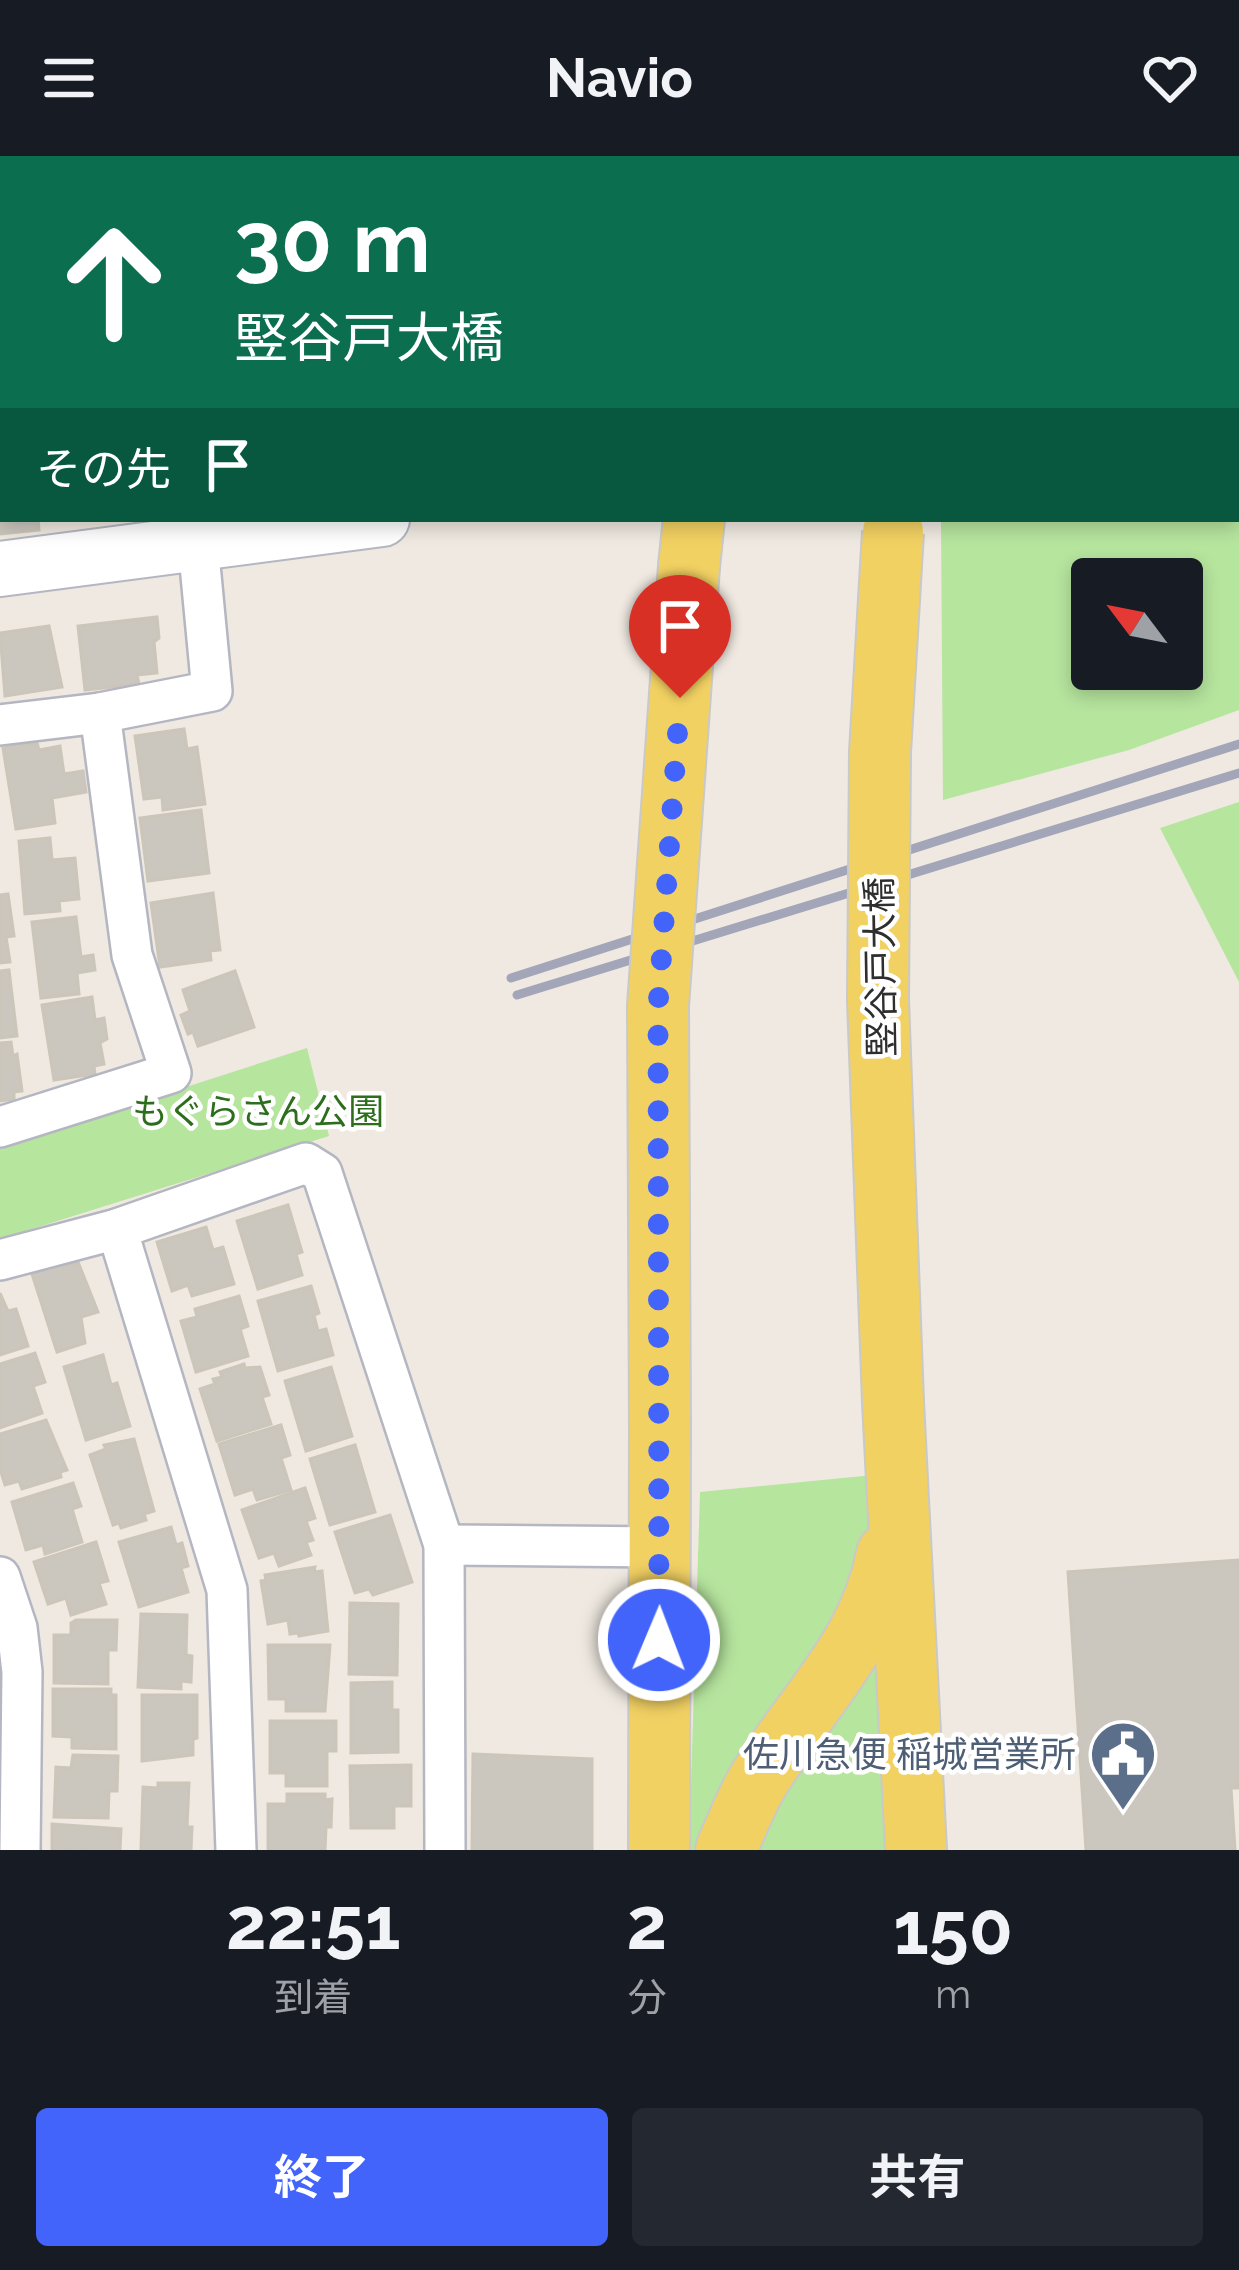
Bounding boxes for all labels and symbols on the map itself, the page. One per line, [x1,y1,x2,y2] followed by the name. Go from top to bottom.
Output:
[1071,558,1203,690] north arrow
[629,575,731,698] pin
[857,877,903,1057] street label: 竪谷戸大橋
[132,1090,384,1132] park label: もぐらさん公園
[596,1577,722,1703] position arrow
[1088,1719,1158,1813] public building icon: 佐川急便 稲城営業所
[743,1733,1076,1775] place label: 佐川急便 稲城営業所

